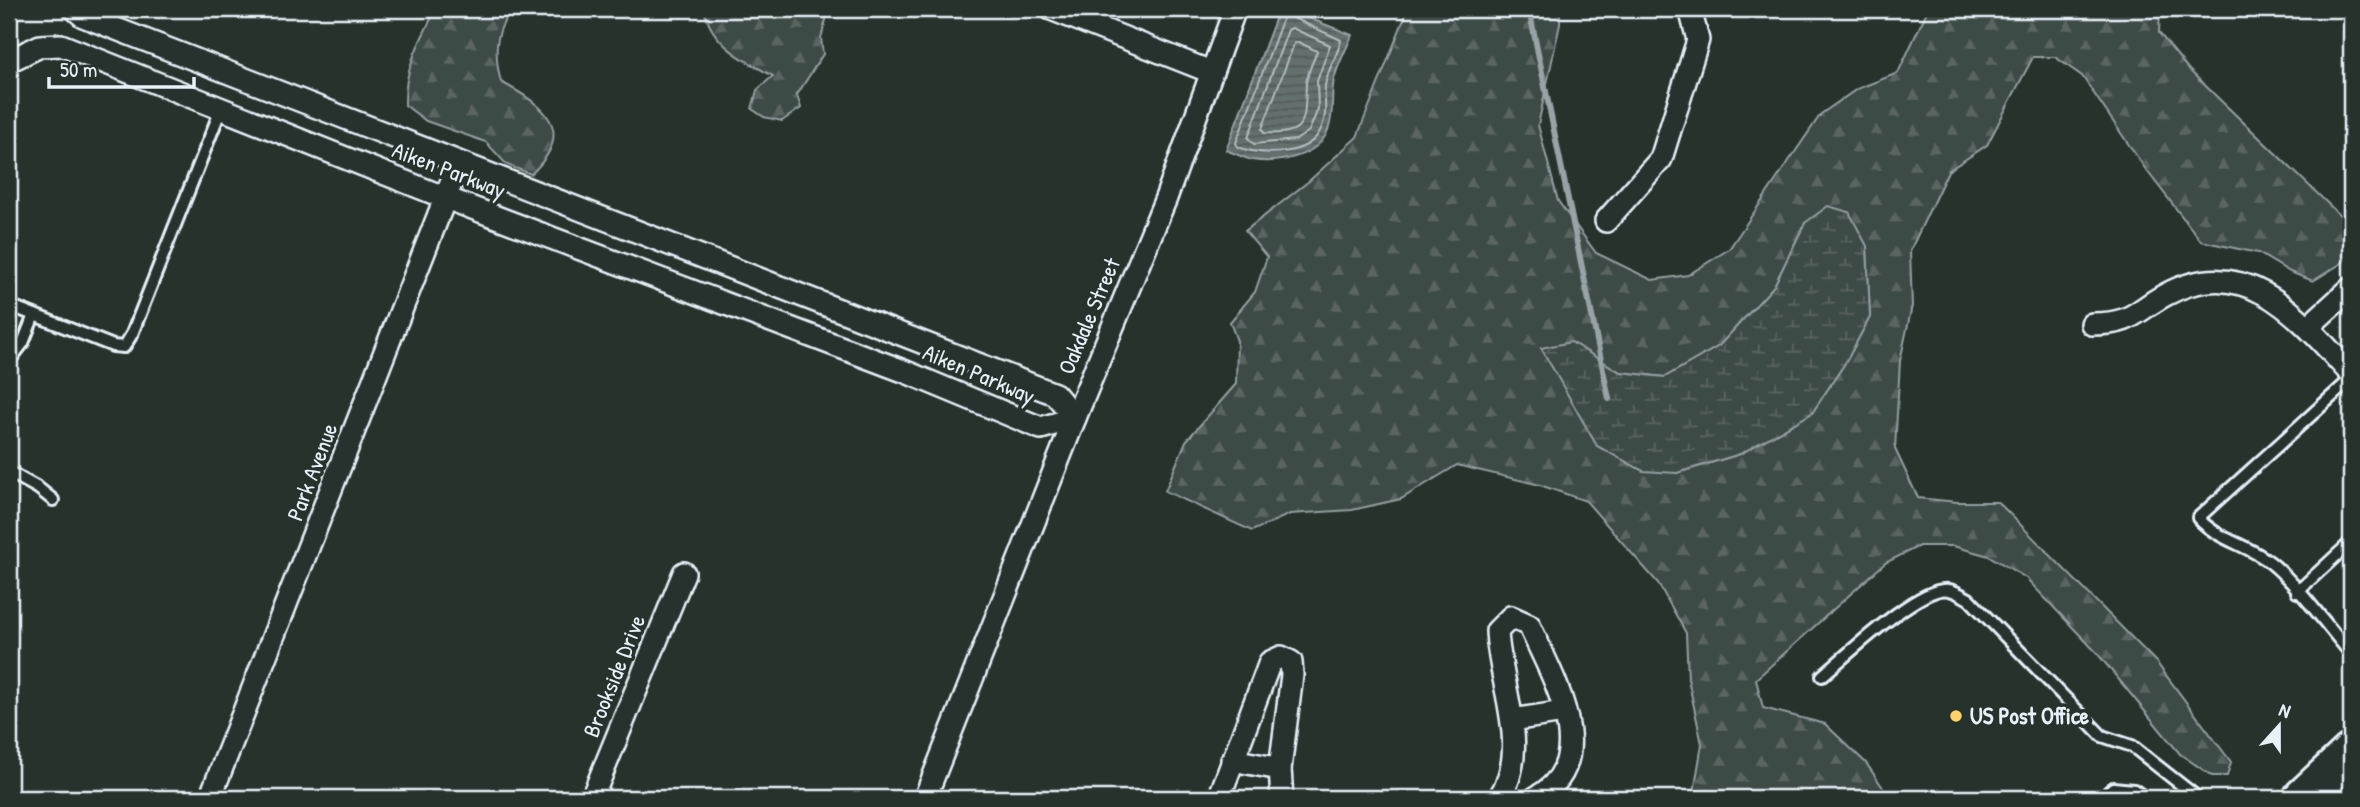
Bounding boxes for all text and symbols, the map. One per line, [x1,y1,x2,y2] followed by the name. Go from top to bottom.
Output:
[49,46,194,90] scale bar
[60,55,97,84] text: 50 m
[388,134,510,205] street label: Aiken Parkway
[1050,252,1127,379] street label: Oakdale Street
[919,336,1040,411] street label: Aiken Parkway
[279,419,344,525] street label: Park Avenue
[575,610,652,742] street label: Brookside Drive
[2244,692,2314,762] north arrow
[2276,696,2294,724] text: N
[1970,700,2090,731] place label: US Post Office
[1948,708,1964,724] marker: US Post Office

